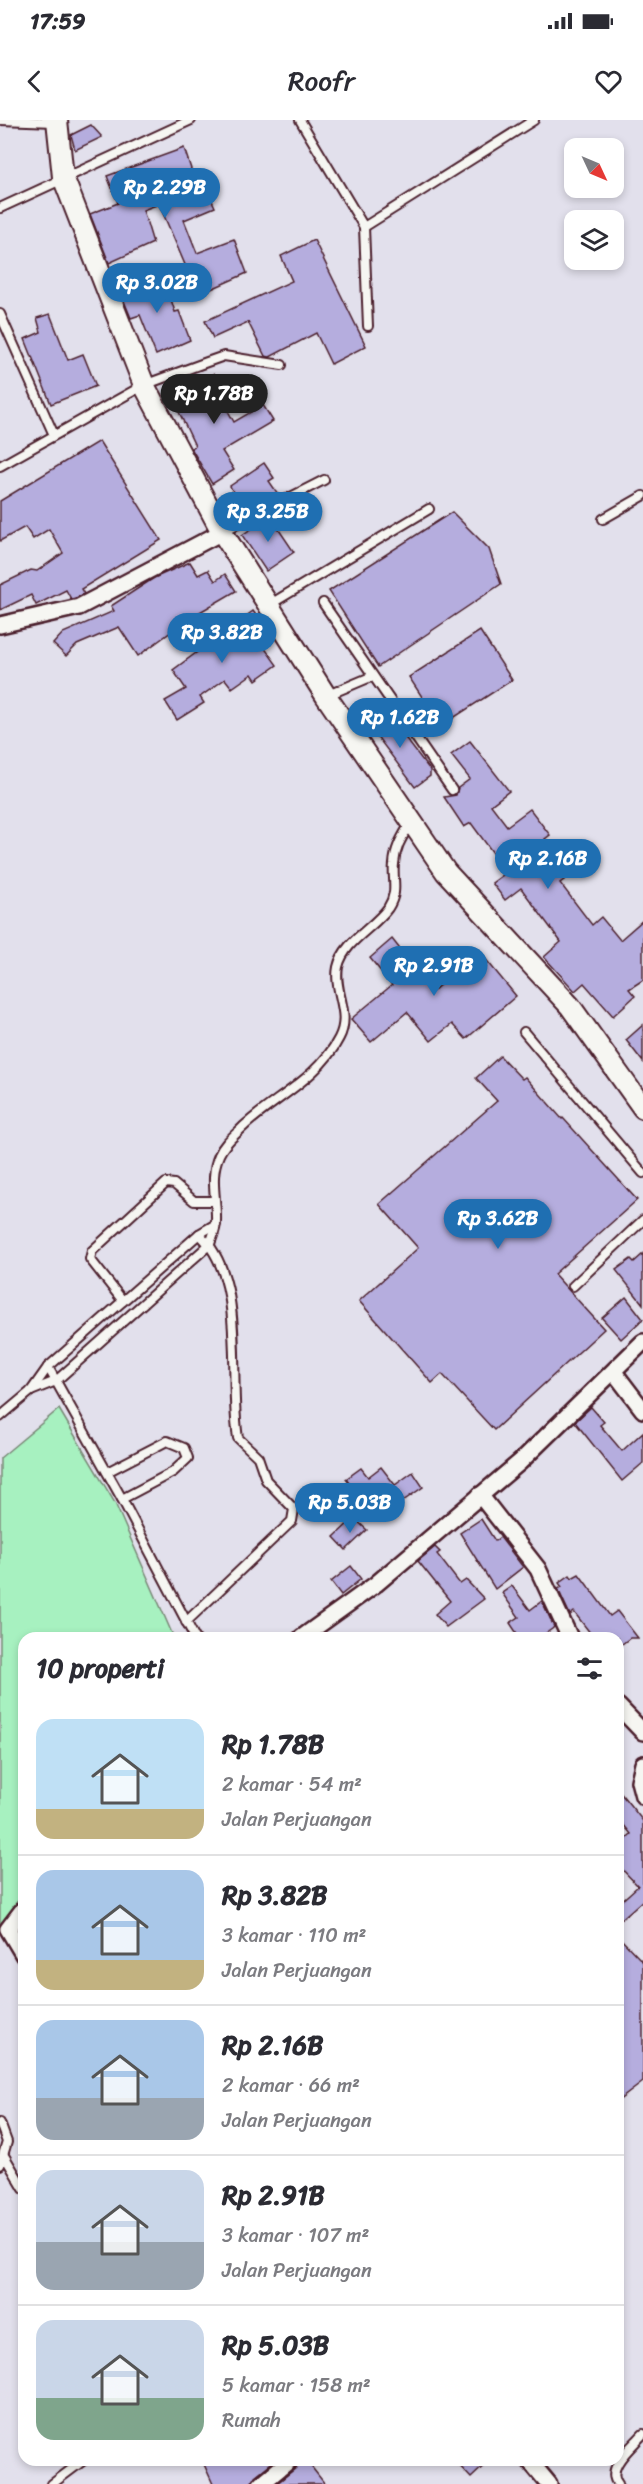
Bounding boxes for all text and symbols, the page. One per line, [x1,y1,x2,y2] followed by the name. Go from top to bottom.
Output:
[30,2,86,41] text: 17:59
[288,57,355,105] text: Roofr
[18,65,51,98] icon: back
[592,65,625,98] icon: heart
[564,138,624,198] north arrow
[564,138,624,270] map controls
[103,168,227,219] pin: Rp 2.29B
[124,170,206,205] text: Rp 2.29B
[564,210,624,270] button: layers
[95,263,219,314] pin: Rp 3.02B
[116,265,198,300] text: Rp 3.02B
[152,374,276,425] pin: Rp 1.78B
[175,376,253,411] text: Rp 1.78B
[206,492,330,543] pin: Rp 3.25B
[227,494,309,529] text: Rp 3.25B
[160,613,284,664] pin: Rp 3.82B
[181,615,263,650] text: Rp 3.82B
[338,698,462,749] pin: Rp 1.62B
[361,700,439,735] text: Rp 1.62B
[486,839,610,890] pin: Rp 2.16B
[509,841,587,876] text: Rp 2.16B
[372,946,496,997] pin: Rp 2.91B
[395,948,473,983] text: Rp 2.91B
[436,1199,560,1250] pin: Rp 3.62B
[458,1201,538,1236] text: Rp 3.62B
[288,1483,412,1534] pin: Rp 5.03B
[309,1485,391,1520] text: Rp 5.03B
[36,1645,164,1691] text: 10 properti
[573,1652,606,1685] icon: filters
[222,1721,324,1767] text: Rp 1.78B
[84,1743,156,1815] icon: home
[222,1767,362,1802] text: 2 kamar · 54 m²
[222,1802,372,1837] text: Jalan Perjuangan
[222,1872,327,1918] text: Rp 3.82B
[84,1894,156,1966] icon: home
[222,1918,366,1953] text: 3 kamar · 110 m²
[222,1953,372,1988] text: Jalan Perjuangan
[222,2022,323,2068] text: Rp 2.16B
[84,2044,156,2116] icon: home
[222,2068,360,2103] text: 2 kamar · 66 m²
[222,2103,372,2138] text: Jalan Perjuangan
[222,2172,325,2218] text: Rp 2.91B
[84,2194,156,2266] icon: home
[222,2218,369,2253] text: 3 kamar · 107 m²
[222,2253,372,2288] text: Jalan Perjuangan
[222,2322,329,2368] text: Rp 5.03B
[84,2344,156,2416] icon: home
[222,2368,371,2403] text: 5 kamar · 158 m²
[222,2403,281,2438] text: Rumah

